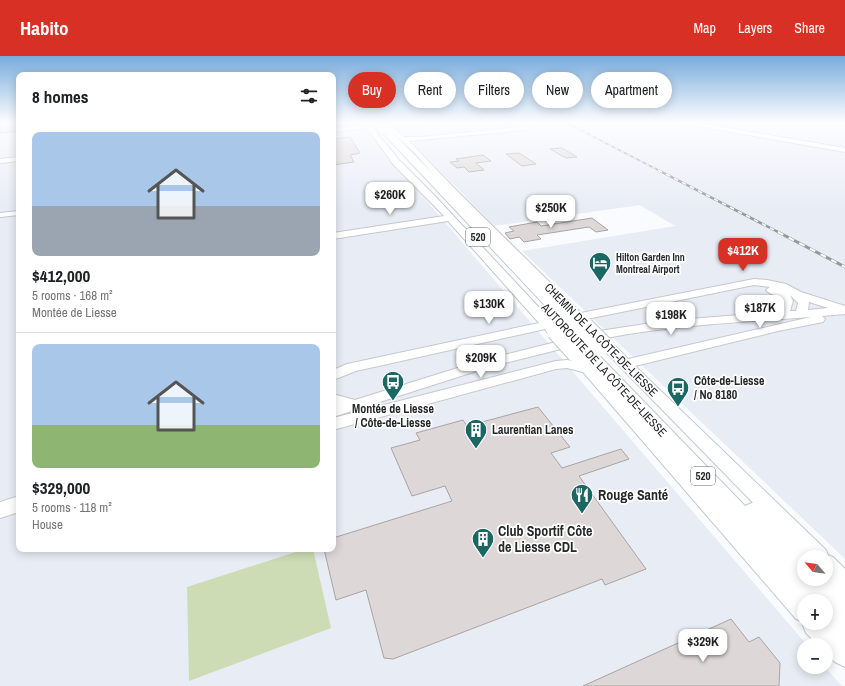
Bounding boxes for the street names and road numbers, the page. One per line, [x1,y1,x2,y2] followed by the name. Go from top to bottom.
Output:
[466,228,490,246] road number: 520
[541,280,661,400] street label: CHEMIN DE LA CÔTE-DE-LIESSE
[537,299,670,440] street label: AUTOROUTE DE LA CÔTE-DE-LIESSE
[691,467,715,485] road number: 520

